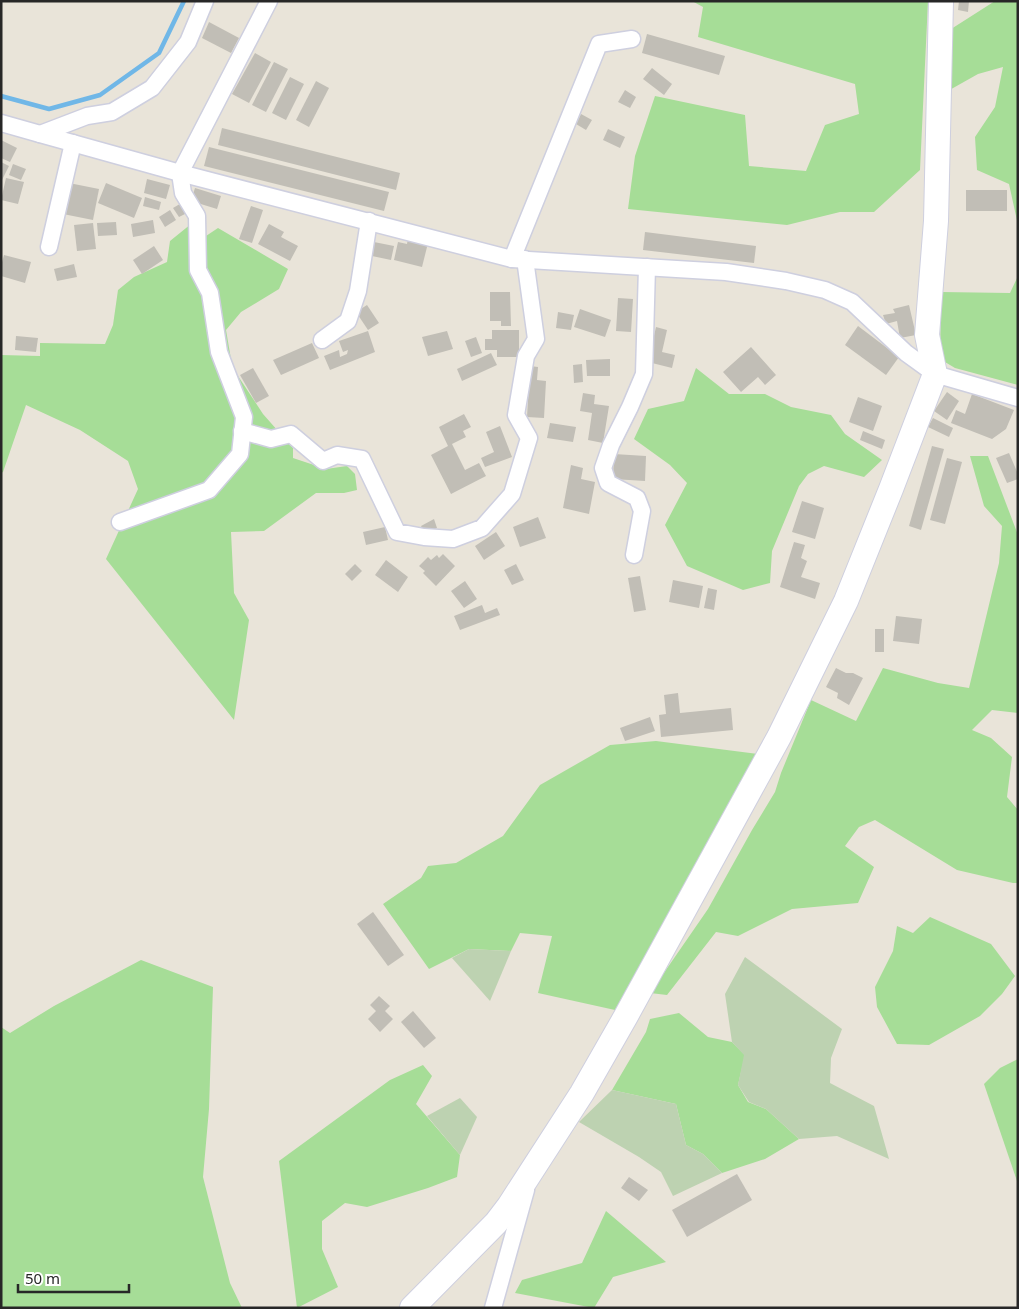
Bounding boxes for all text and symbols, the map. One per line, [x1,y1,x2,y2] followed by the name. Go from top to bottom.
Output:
[18,1262,129,1294] scale bar
[25,1268,60,1288] text: 50 m

